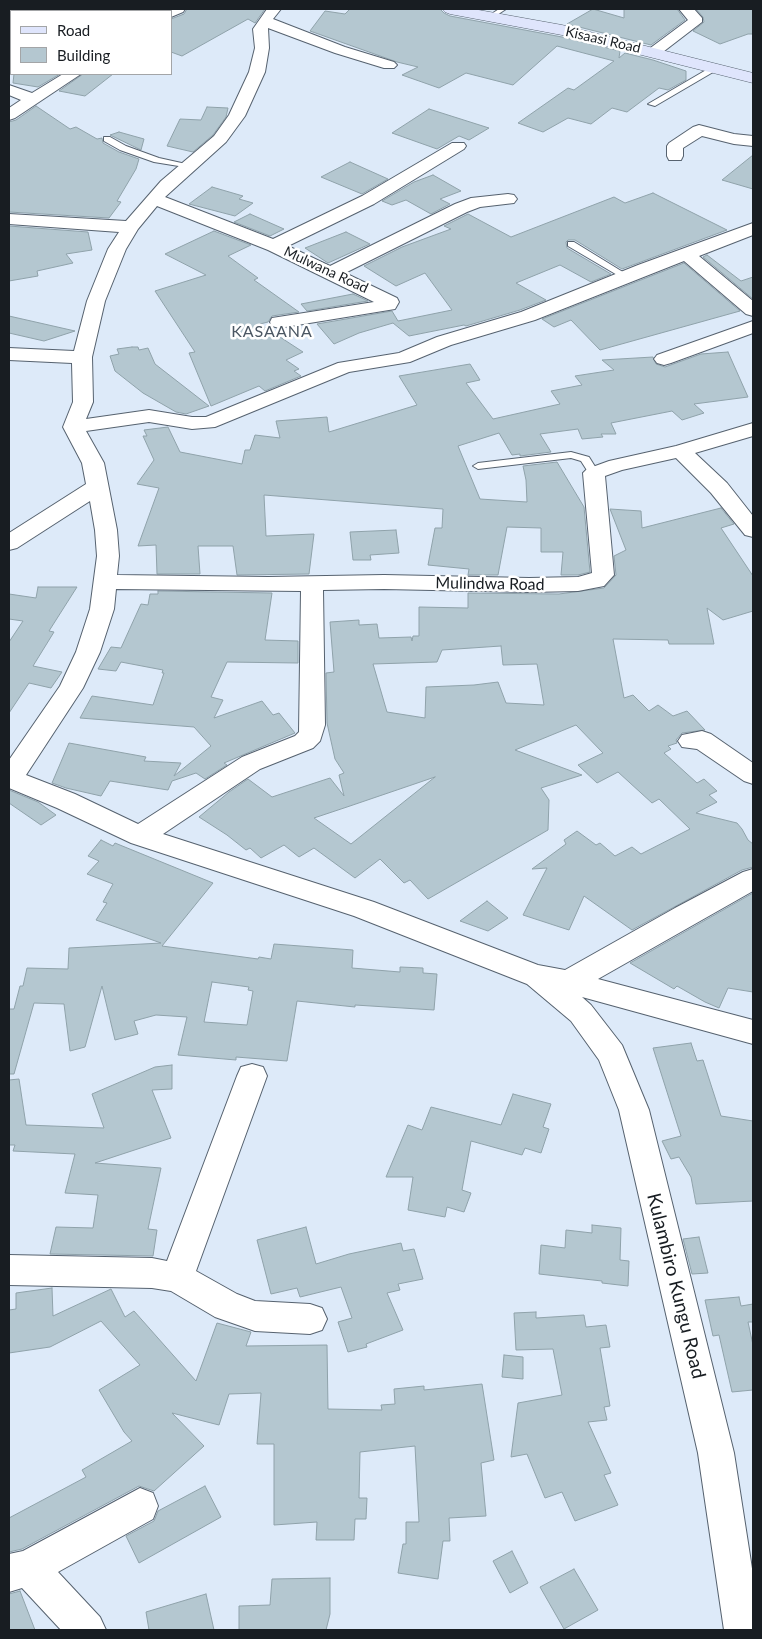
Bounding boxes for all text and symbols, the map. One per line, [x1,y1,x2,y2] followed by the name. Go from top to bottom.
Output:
[10,10,172,75] legend
[57,21,90,39] text: Road
[564,23,642,57] street label: Kisaasi Road
[57,46,110,64] text: Building
[281,243,371,297] street label: Mulwana Road
[230,322,314,342] district label: KASAANA
[435,573,545,595] street label: Mulindwa Road
[642,1191,710,1381] street label: Kulambiro Kungu Road

